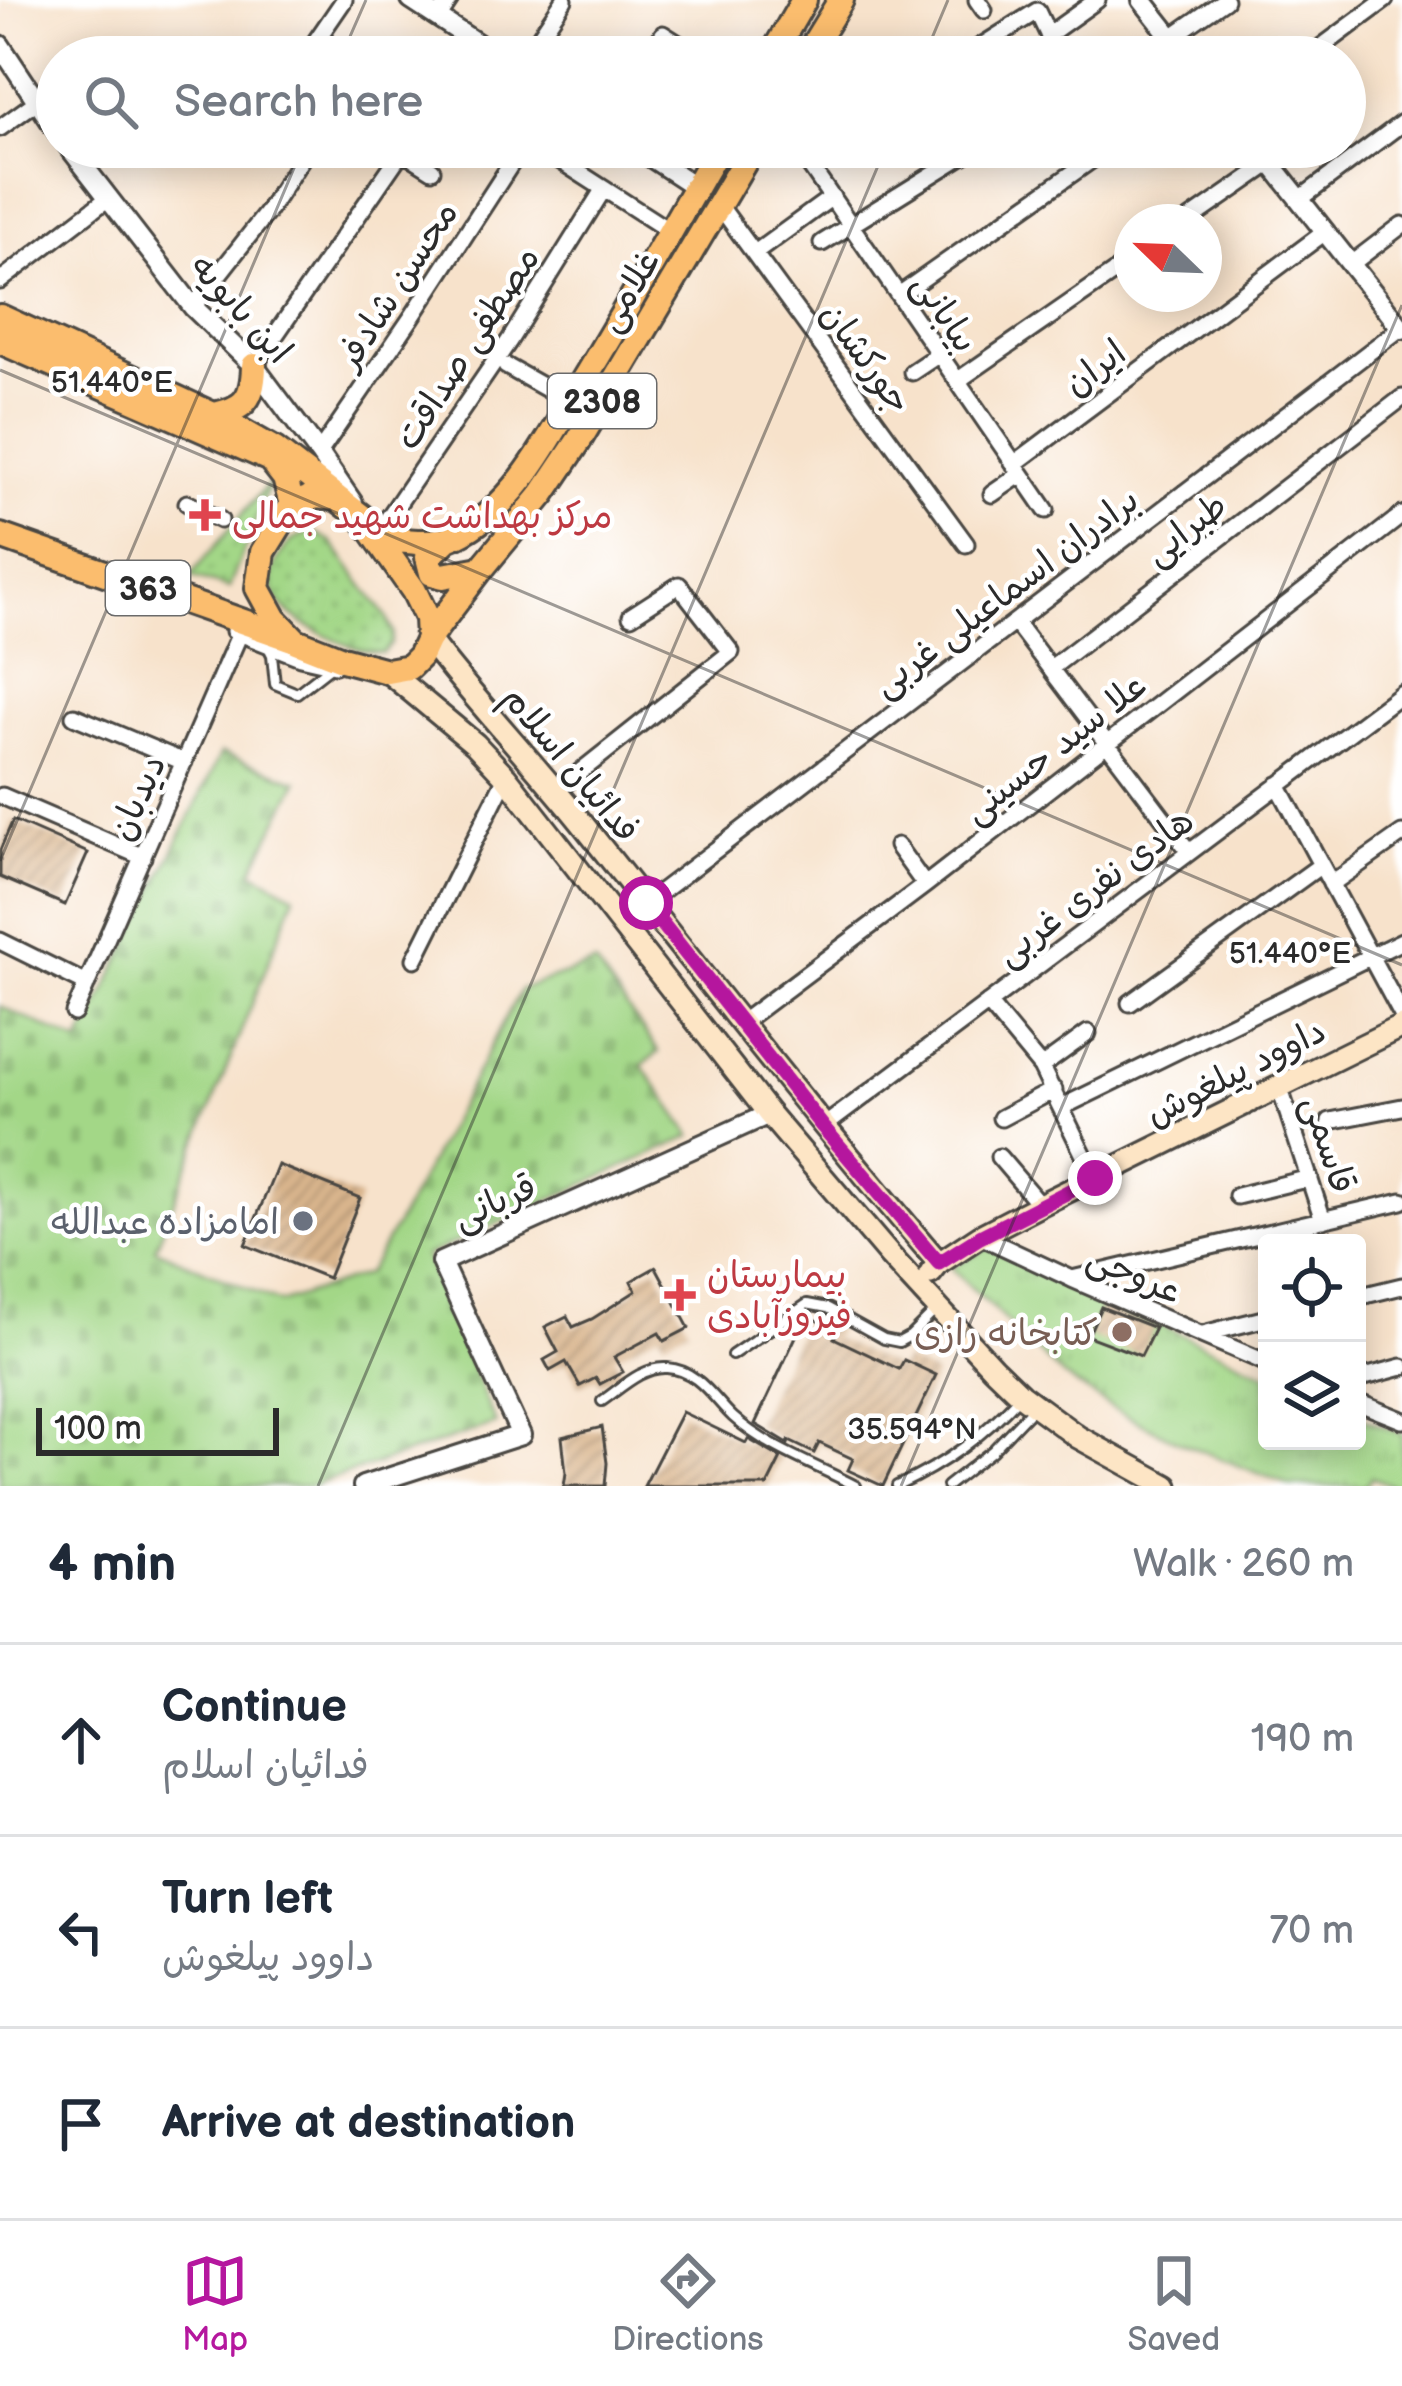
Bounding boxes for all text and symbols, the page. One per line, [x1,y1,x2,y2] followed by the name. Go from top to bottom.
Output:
[36,36,1366,168] search box
[78,69,144,135] icon: search
[174,75,423,130] text: Search here
[326,194,468,380] street label: محسن شادفر
[1114,204,1222,312] north arrow
[387,239,550,458] street label: مصطفی صداقت
[588,243,670,340] street label: غلامی
[180,246,300,373] street label: ابن بابویه
[902,265,986,361] street label: بیابانی
[810,294,920,423] street label: جورکشان
[1056,332,1135,406] street label: ایران
[51,365,173,401] text: 51.440°E
[548,374,656,428] road number: 2308
[865,479,1148,707] street label: برادران اسماعیلی غربی
[1137,484,1236,576] street label: طبرایی
[232,496,612,539] place label: مرکز بهداشت شهید جمالی
[189,499,221,531] marker: مرکز بهداشت شهید جمالی
[106,561,190,615] road number: 363
[956,664,1156,834] street label: علا سید حسینی
[489,678,648,854] street label: فدائیان اسلام
[100,748,176,848] street label: دیدبان
[988,800,1203,976] street label: هادی نفری غربی
[619,876,673,930] route start
[1229,936,1351,972] text: 51.440°E
[1139,1010,1333,1137] street label: داوود پیلغوش
[1292,1091,1364,1199] street label: قاسمی
[1068,1151,1122,1205] route end
[447,1166,543,1241] street label: قربانی
[51,1202,279,1245] place label: امامزاده عبدالله
[290,1208,316,1234] marker: امامزاده عبدالله
[1258,1234,1366,1450] map controls
[1258,1234,1366,1342] button: locate
[1080,1236,1188,1314] street label: عروجی
[707,1255,852,1339] place label: بیمارستان فیروزآبادی
[664,1279,696,1311] marker: بیمارستان فیروزآبادی
[914,1313,1098,1356] place label: کتابخانه رازی
[1109,1319,1135,1345] marker: کتابخانه رازی
[1258,1342,1366,1450] button: layers
[36,1402,279,1455] scale bar
[54,1409,142,1449] text: 100 m
[847,1412,977,1448] text: 35.594°N
[48,1534,176,1595] text: 4 min
[1133,1541,1354,1588] text: Walk · 260 m
[162,1680,347,1735] text: Continue
[48,1707,114,1773] icon: ahead
[1251,1716,1354,1763] text: 190 m
[162,1743,369,1790] text: فدائیان اسلام
[162,1872,333,1927] text: Turn left
[48,1899,114,1965] icon: left
[1269,1908,1354,1955] text: 70 m
[162,1935,374,1982] text: داوود پیلغوش
[48,2091,114,2157] icon: arrive
[162,2096,575,2151] text: Arrive at destination
[182,2248,248,2360] tab: Map
[612,2248,764,2360] tab: Directions
[1127,2248,1220,2360] tab: Saved

